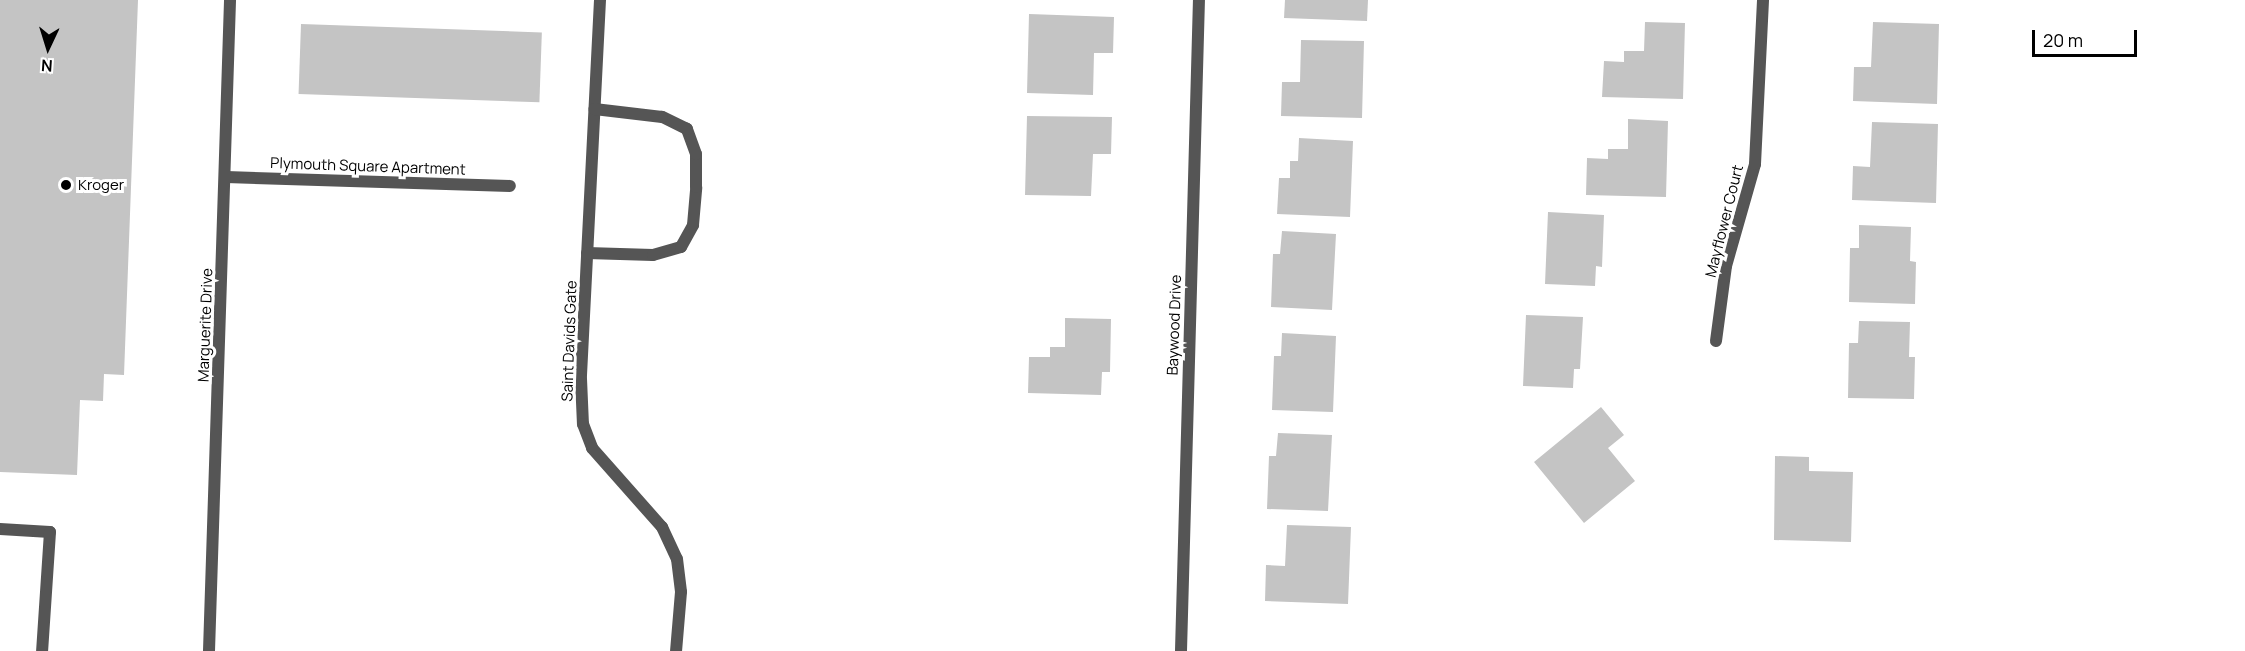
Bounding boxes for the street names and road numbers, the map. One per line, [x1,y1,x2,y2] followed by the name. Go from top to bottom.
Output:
[270,154,466,178] street label: Plymouth Square Apartment
[1701,163,1747,279] street label: Mayflower Court
[194,268,216,382] street label: Marguerite Drive
[1163,274,1185,376] street label: Baywood Drive
[558,280,580,402] street label: Saint Davids Gate

